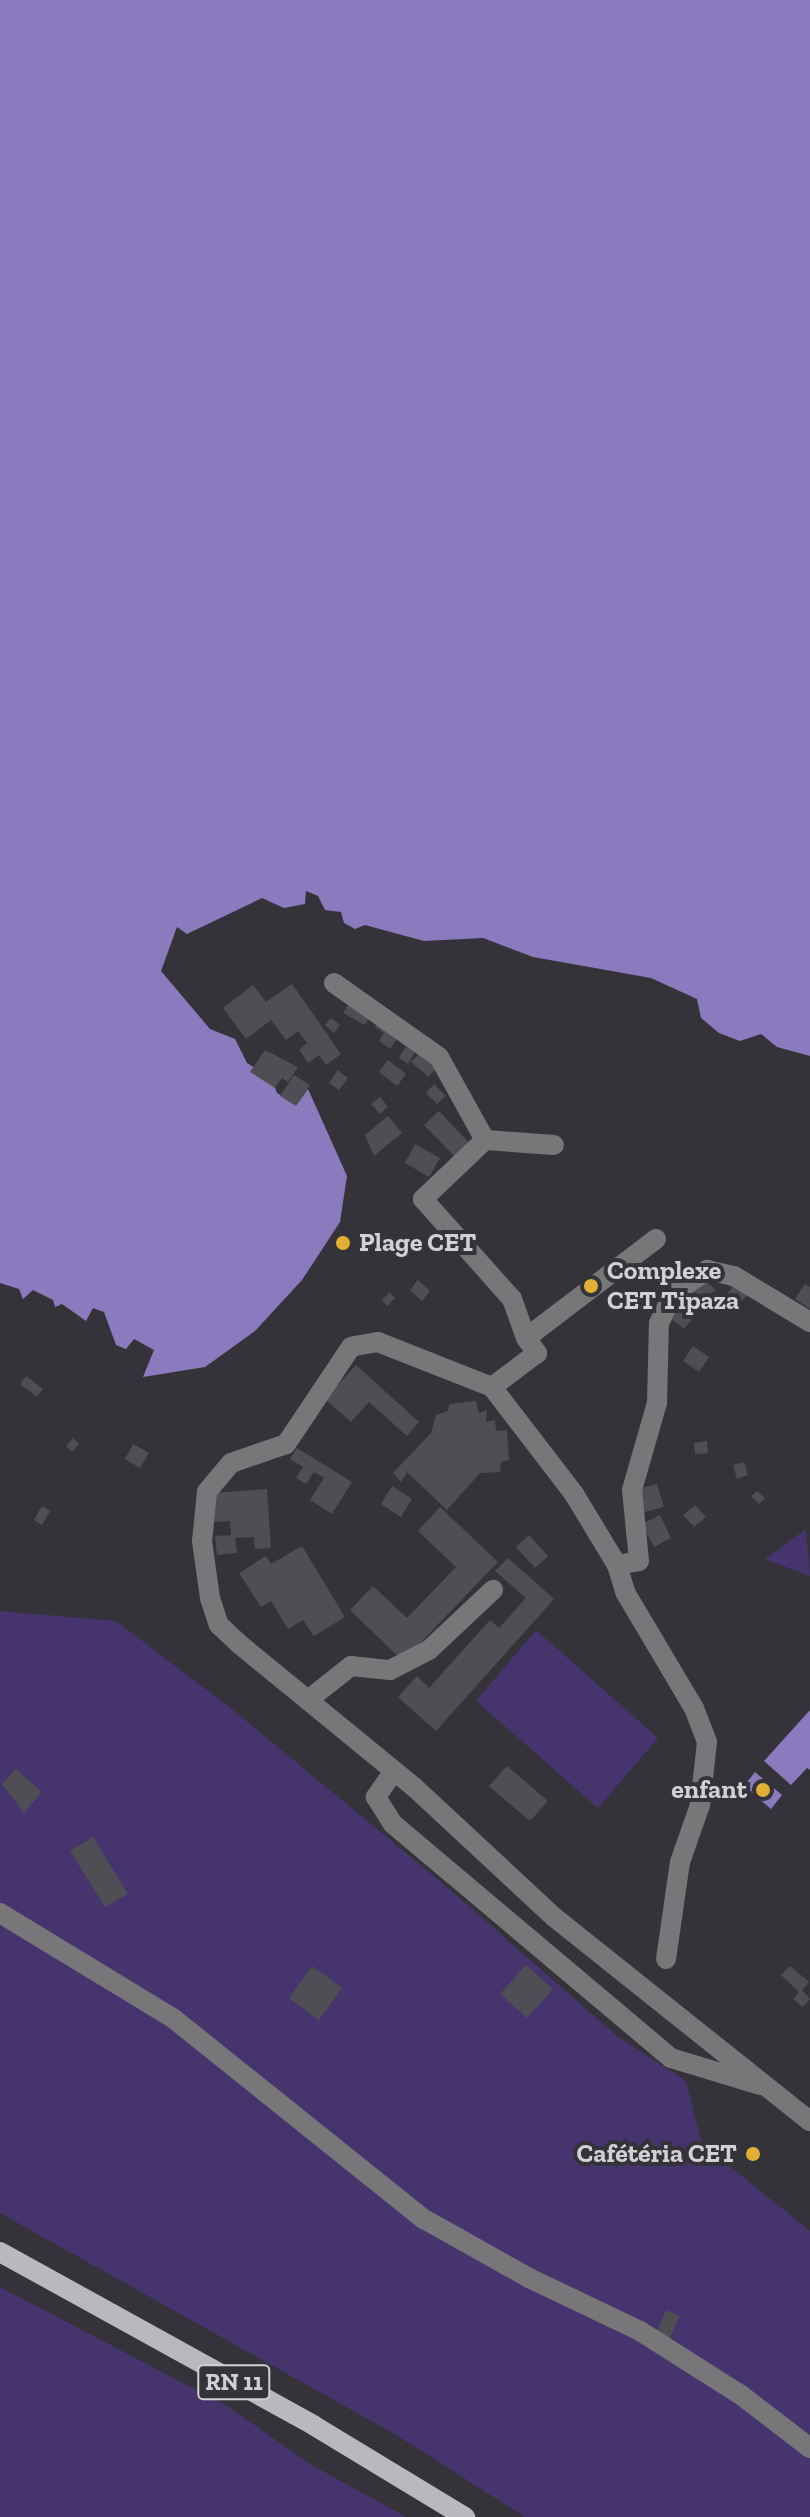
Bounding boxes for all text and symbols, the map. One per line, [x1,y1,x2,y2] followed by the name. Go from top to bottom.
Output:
[359,1227,476,1259] place label: Plage CET
[334,1234,352,1252] marker: Plage CET
[607,1255,739,1316] place label: Complexe CET Tipaza
[582,1277,600,1295] marker: Complexe CET Tipaza
[671,1774,747,1806] place label: enfant
[754,1781,772,1799] marker: enfant
[577,2138,737,2170] place label: Cafétéria CET
[744,2145,762,2163] marker: Cafétéria CET
[196,2362,272,2402] road number: RN 11

